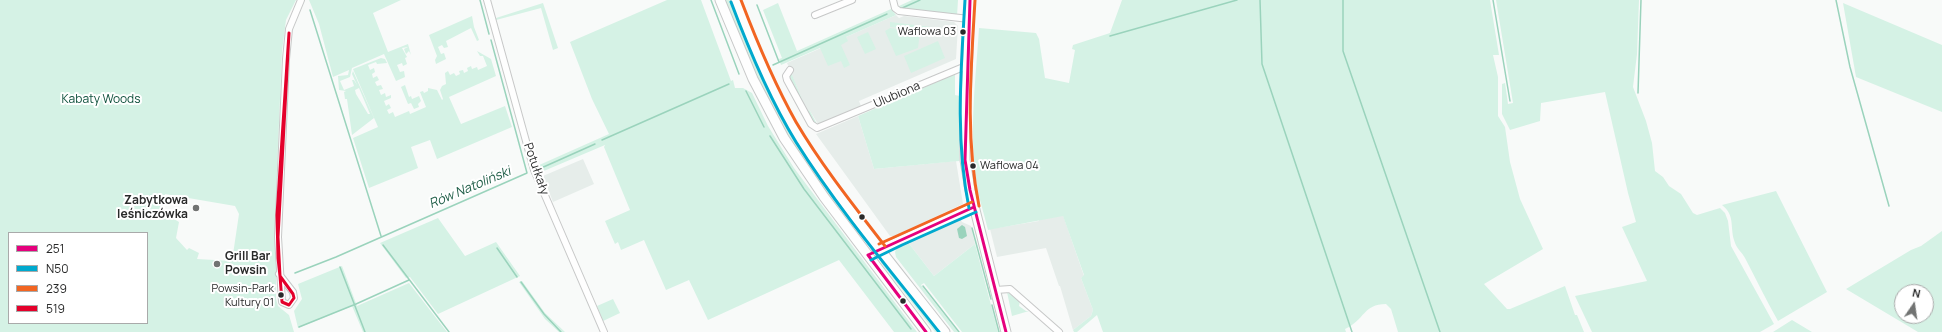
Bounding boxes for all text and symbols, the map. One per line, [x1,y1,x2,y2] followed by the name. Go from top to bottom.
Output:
[898,25,956,39] place label: Waflowa 03
[958,27,968,37] marker: Waflowa 03
[872,79,922,111] street label: Ulubiona
[61,93,141,107] park label: Kabaty Woods
[520,141,552,197] street label: Potułkały
[980,159,1039,173] place label: Waflowa 04
[968,161,978,171] marker: Waflowa 04
[427,164,513,212] water label: Rów Natoliński
[117,194,188,222] place label: Zabytkowa leśniczówka
[191,203,201,213] marker: Zabytkowa leśniczówka
[857,212,867,222] unlabelled marker
[8,232,148,324] legend
[46,240,64,257] text: 251
[225,250,270,278] place label: Grill Bar Powsin
[212,259,222,269] marker: Grill Bar Powsin
[46,260,68,277] text: N50
[46,280,67,297] text: 239
[211,282,274,308] place label: Powsin-Park Kultury 01
[1894,284,1934,324] north arrow
[1911,285,1922,301] text: N
[276,290,286,300] marker: Powsin-Park Kultury 01
[898,296,908,306] unlabelled marker
[46,300,65,317] text: 519

